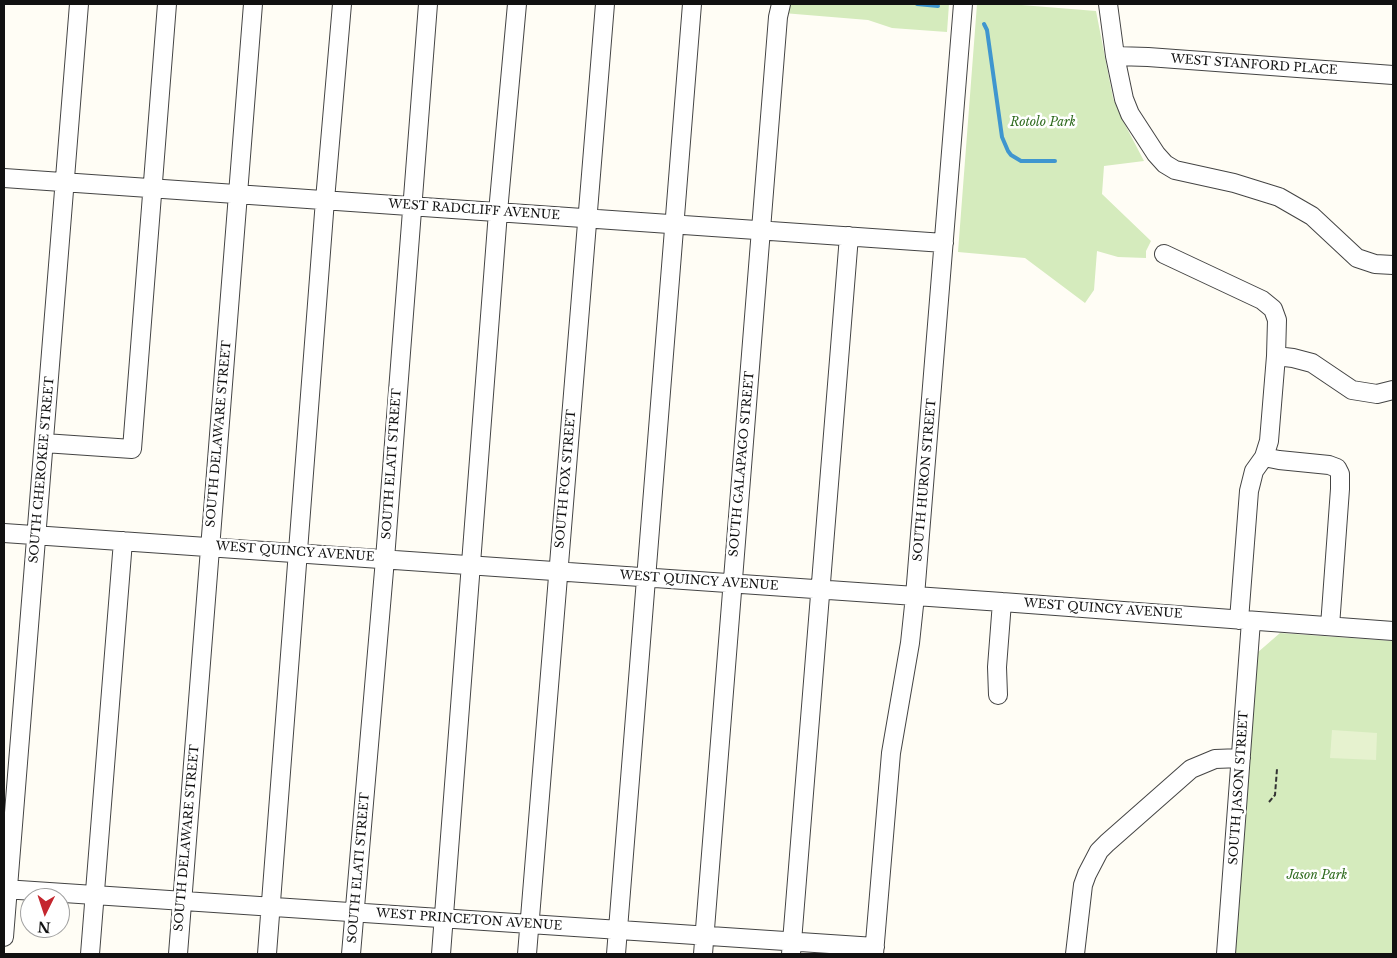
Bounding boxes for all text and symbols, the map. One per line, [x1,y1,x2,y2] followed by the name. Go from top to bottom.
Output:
[1170,52,1338,78] street label: WEST STANFORD PLACE
[1010,116,1076,130] park label: Rotolo Park
[388,197,560,223] street label: WEST RADCLIFF AVENUE
[204,340,234,528] street label: SOUTH DELAWARE STREET
[727,370,757,558] street label: SOUTH GALAPAGO STREET
[27,376,57,564] street label: SOUTH CHEROKEE STREET
[380,388,404,540] street label: SOUTH ELATI STREET
[911,398,939,562] street label: SOUTH HURON STREET
[553,409,579,549] street label: SOUTH FOX STREET
[215,539,375,565] street label: WEST QUINCY AVENUE
[619,568,779,594] street label: WEST QUINCY AVENUE
[1023,596,1183,622] street label: WEST QUINCY AVENUE
[1226,711,1252,865] street label: SOUTH JASON STREET
[172,744,202,932] street label: SOUTH DELAWARE STREET
[345,792,373,944] street label: SOUTH ELATI STREET
[1287,869,1347,883] park label: Jason Park
[20,888,70,938] north arrow
[375,906,563,934] street label: WEST PRINCETON AVENUE
[37,918,51,936] text: N

